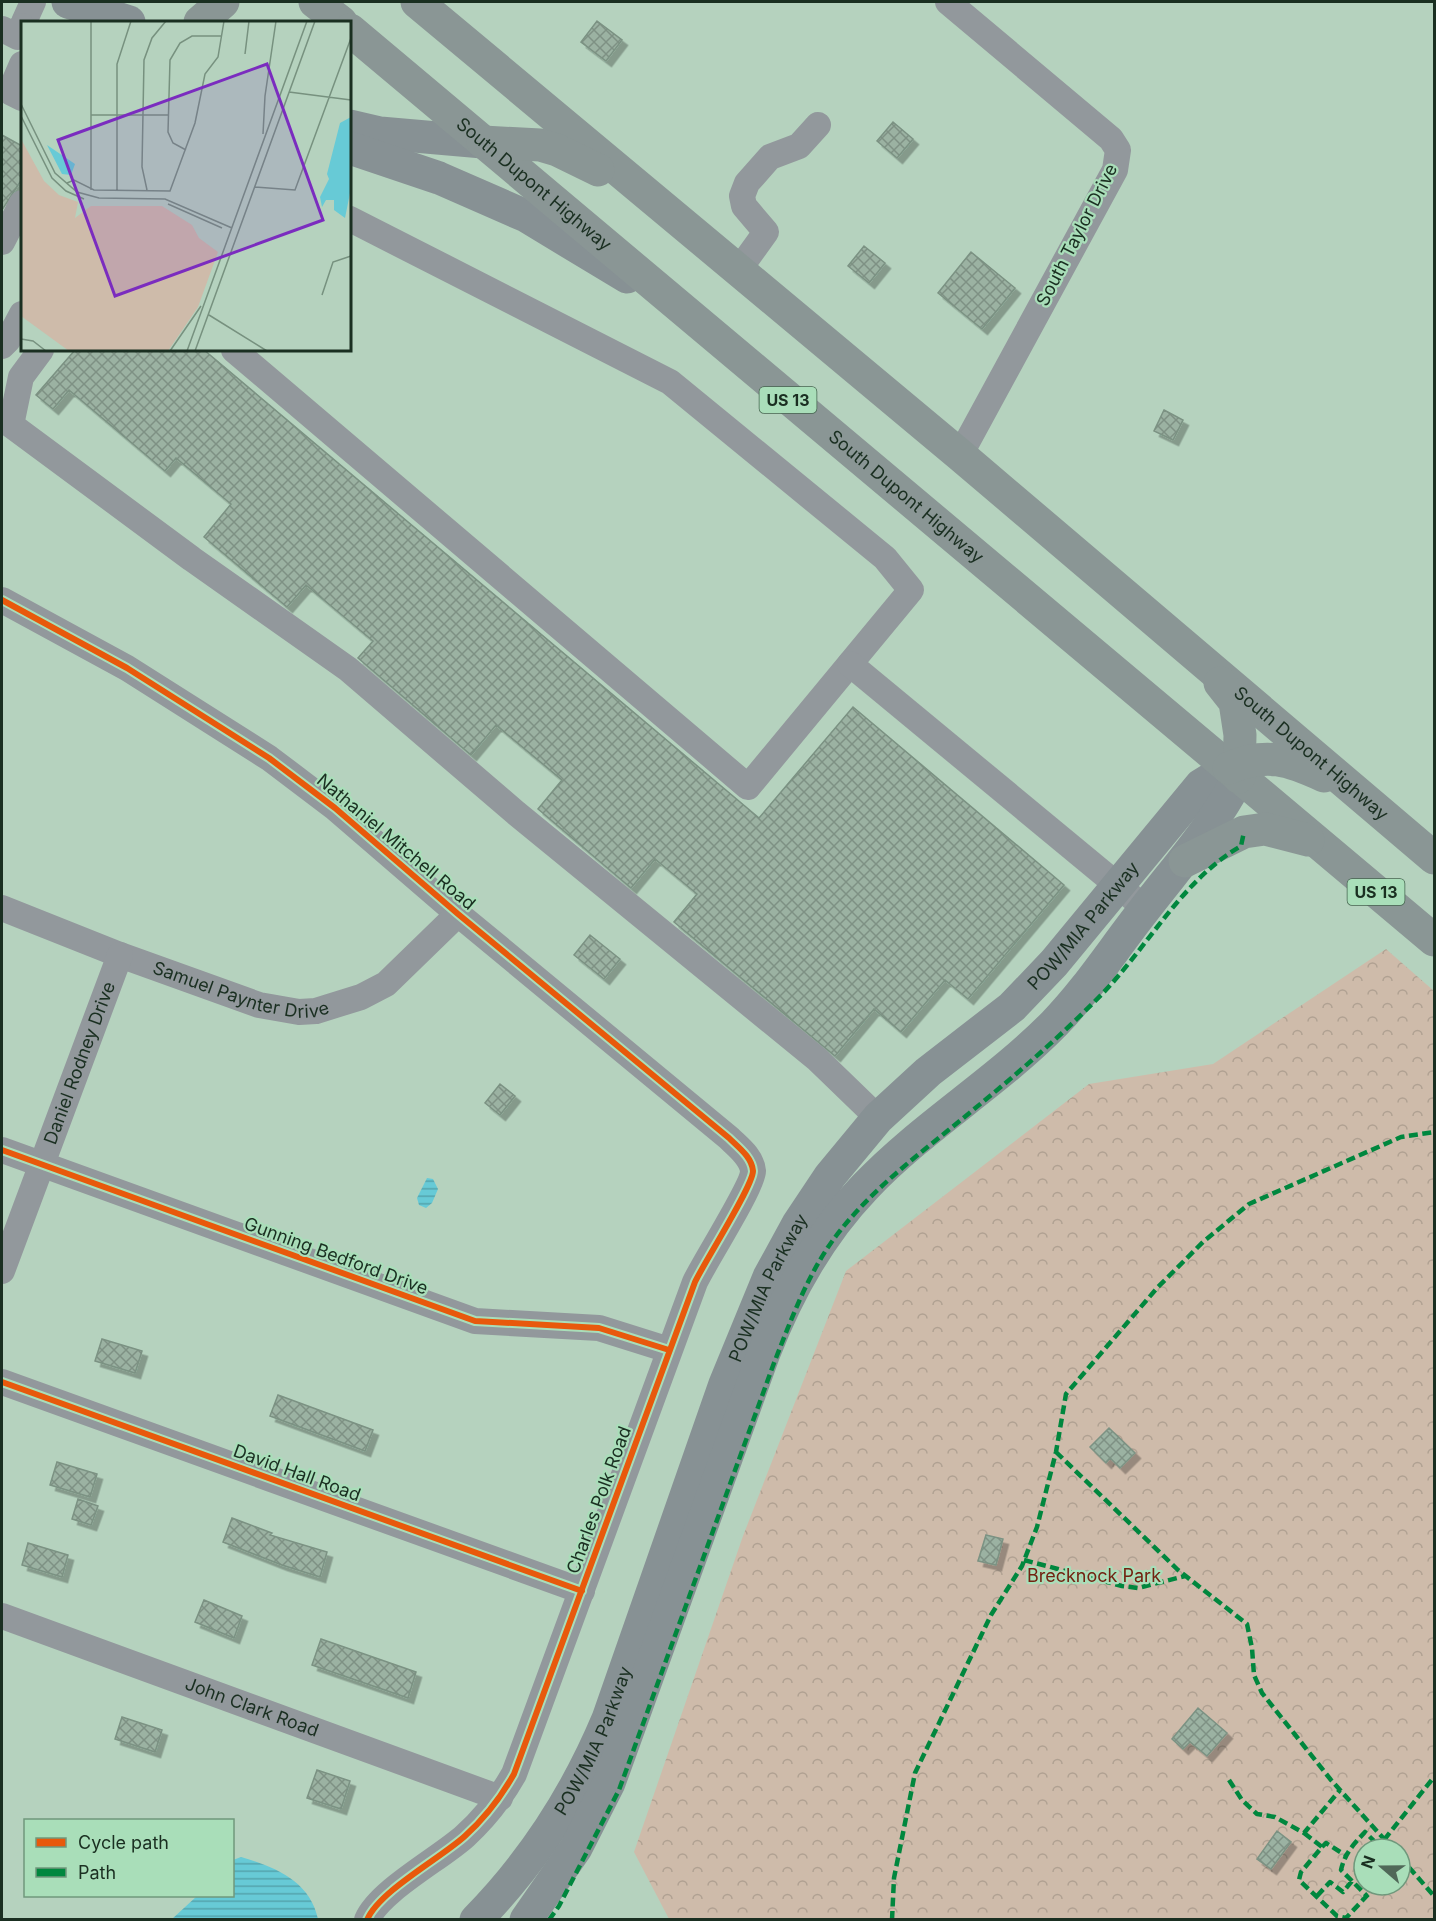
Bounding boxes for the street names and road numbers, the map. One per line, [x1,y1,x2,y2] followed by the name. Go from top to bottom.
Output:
[452,113,616,255] street label: South Dupont Highway
[1032,160,1121,309] street label: South Taylor Drive
[760,387,816,413] road number: US 13
[825,425,988,567] street label: South Dupont Highway
[1230,682,1393,825] street label: South Dupont Highway
[313,769,480,914] street label: Nathaniel Mitchell Road
[1023,857,1143,994] street label: POW/MIA Parkway
[1348,879,1404,905] road number: US 13
[150,957,331,1022] street label: Samuel Paynter Drive
[39,979,119,1147] street label: Daniel Rodney Drive
[724,1210,812,1365] street label: POW/MIA Parkway
[241,1213,431,1299] street label: Gunning Bedford Drive
[562,1423,635,1576] street label: Charles Polk Road
[231,1440,364,1505] street label: David Hall Road
[550,1664,636,1819] street label: POW/MIA Parkway
[182,1673,322,1741] street label: John Clark Road

